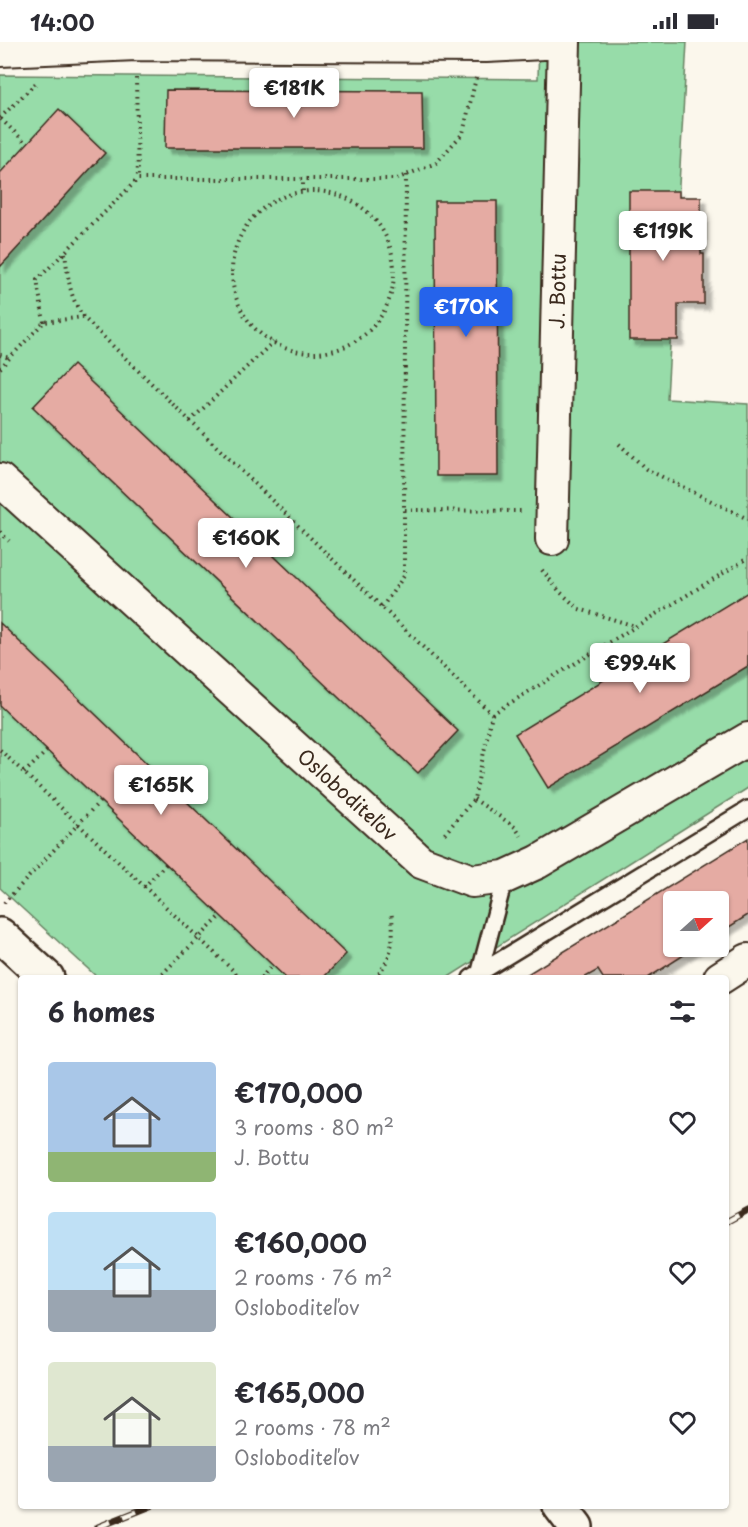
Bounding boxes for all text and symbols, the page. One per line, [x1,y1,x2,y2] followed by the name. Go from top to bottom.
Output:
[30,5,94,38] text: 14:00
[252,68,336,119] pin: €181K
[263,72,325,102] text: €181K
[621,211,705,262] pin: €119K
[633,215,693,245] text: €119K
[541,253,573,329] street label: J. Bottu
[424,287,508,338] pin: €170K
[433,291,499,321] text: €170K
[204,518,288,569] pin: €160K
[212,522,280,552] text: €160K
[591,643,689,694] pin: €99.4K
[604,647,676,677] text: €99.4K
[291,741,404,847] street label: Osloboditeľov
[119,765,203,816] pin: €165K
[128,769,194,799] text: €165K
[663,891,729,957] north arrow
[663,891,729,957] map controls
[48,992,155,1031] text: 6 homes
[666,995,699,1028] icon: filters
[234,1073,363,1112] text: €170,000
[96,1086,168,1158] icon: home
[666,1106,699,1139] icon: heart
[234,1112,394,1142] text: 3 rooms · 80 m²
[234,1142,310,1172] text: J. Bottu
[234,1223,367,1262] text: €160,000
[96,1236,168,1308] icon: home
[666,1256,699,1289] icon: heart
[234,1262,392,1292] text: 2 rooms · 76 m²
[234,1292,359,1322] text: Osloboditeľov
[234,1373,365,1412] text: €165,000
[96,1386,168,1458] icon: home
[666,1406,699,1439] icon: heart
[234,1412,391,1442] text: 2 rooms · 78 m²
[234,1442,359,1472] text: Osloboditeľov

